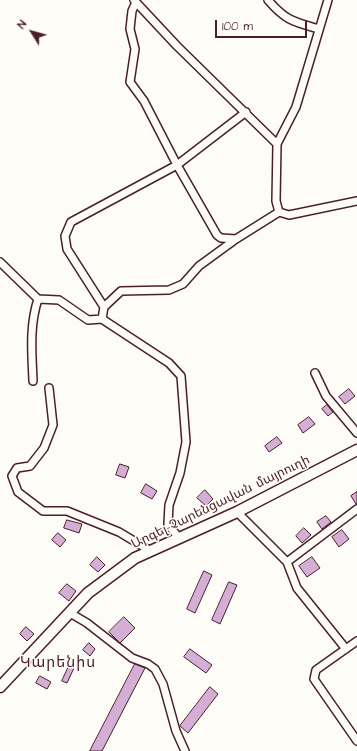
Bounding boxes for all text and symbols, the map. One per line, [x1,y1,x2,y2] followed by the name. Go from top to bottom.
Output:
[12,12,52,52] north arrow
[217,12,309,38] scale bar
[14,17,30,32] text: N
[222,18,253,35] text: 100 m
[129,453,313,553] street label: Արգել-Չարենցավան մայրուղի
[20,655,96,673] district label: Կարենիս

